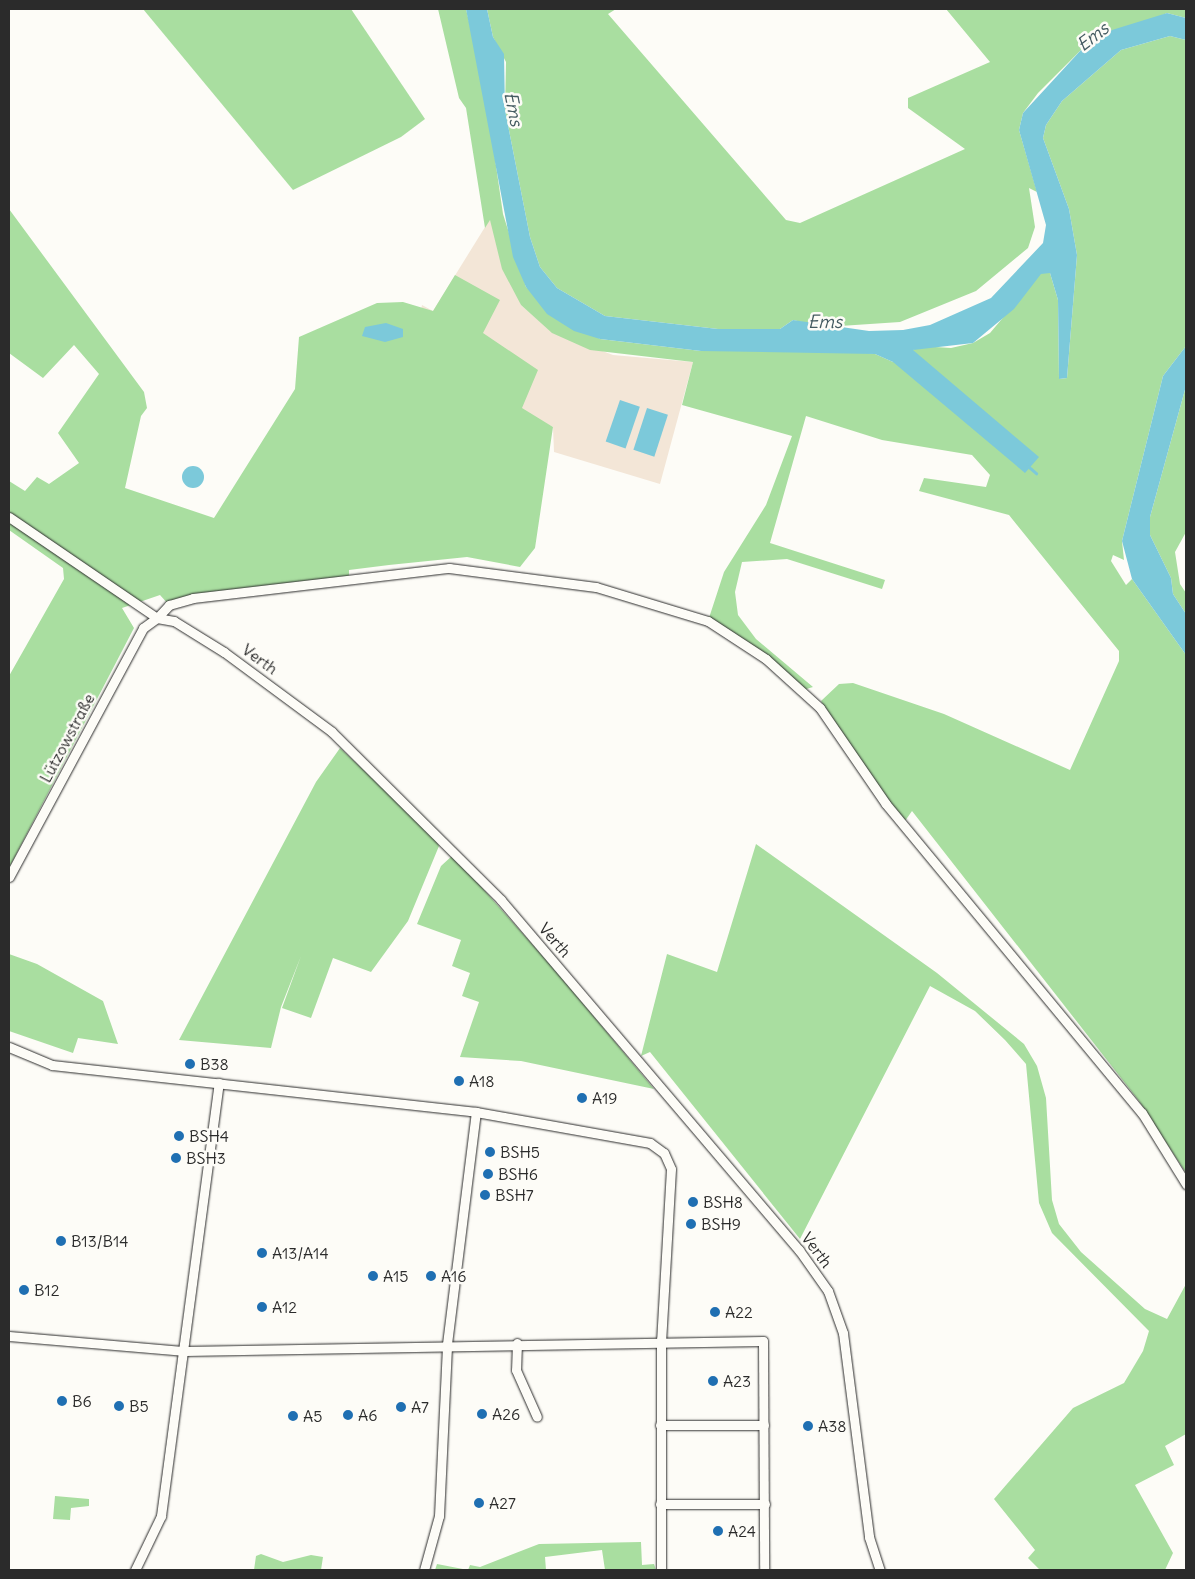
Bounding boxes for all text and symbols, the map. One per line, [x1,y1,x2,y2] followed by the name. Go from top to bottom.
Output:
[1073,18,1113,56] water label: Ems
[499,90,527,128] water label: Ems
[808,311,842,333] water label: Ems
[239,640,281,678] street label: Verth
[36,690,98,786] street label: Lützowstraße
[535,919,575,961] street label: Verth
[200,1054,229,1074] place label: B38
[184,1058,196,1070] marker: B38
[469,1071,495,1091] place label: A18
[453,1075,465,1087] marker: A18
[592,1088,618,1108] place label: A19
[576,1092,588,1104] marker: A19
[189,1126,229,1146] place label: BSH4
[173,1130,185,1142] marker: BSH4
[500,1142,540,1162] place label: BSH5
[484,1146,496,1158] marker: BSH5
[186,1148,226,1168] place label: BSH3
[170,1152,182,1164] marker: BSH3
[498,1164,538,1184] place label: BSH6
[482,1168,494,1180] marker: BSH6
[495,1185,534,1205] place label: BSH7
[479,1189,491,1201] marker: BSH7
[703,1192,743,1212] place label: BSH8
[687,1196,699,1208] marker: BSH8
[701,1214,741,1234] place label: BSH9
[685,1218,697,1230] marker: BSH9
[798,1229,836,1271] street label: Verth
[71,1231,128,1251] place label: B13/B14
[55,1235,67,1247] marker: B13/B14
[272,1243,329,1263] place label: A13/A14
[256,1247,268,1259] marker: A13/A14
[383,1266,409,1286] place label: A15
[441,1266,467,1286] place label: A16
[367,1270,379,1282] marker: A15
[425,1270,437,1282] marker: A16
[34,1280,59,1300] place label: B12
[18,1284,30,1296] marker: B12
[272,1297,297,1317] place label: A12
[256,1301,268,1313] marker: A12
[725,1302,753,1322] place label: A22
[709,1306,721,1318] marker: A22
[723,1371,751,1391] place label: A23
[707,1375,719,1387] marker: A23
[72,1391,92,1411] place label: B6
[56,1395,68,1407] marker: B6
[129,1396,149,1416] place label: B5
[411,1397,429,1417] place label: A7
[113,1400,125,1412] marker: B5
[395,1401,407,1413] marker: A7
[492,1404,520,1424] place label: A26
[358,1405,378,1425] place label: A6
[303,1406,322,1426] place label: A5
[476,1408,488,1420] marker: A26
[342,1409,354,1421] marker: A6
[287,1410,299,1422] marker: A5
[818,1416,847,1436] place label: A38
[802,1420,814,1432] marker: A38
[489,1493,516,1513] place label: A27
[473,1497,485,1509] marker: A27
[728,1521,756,1541] place label: A24
[712,1525,724,1537] marker: A24

